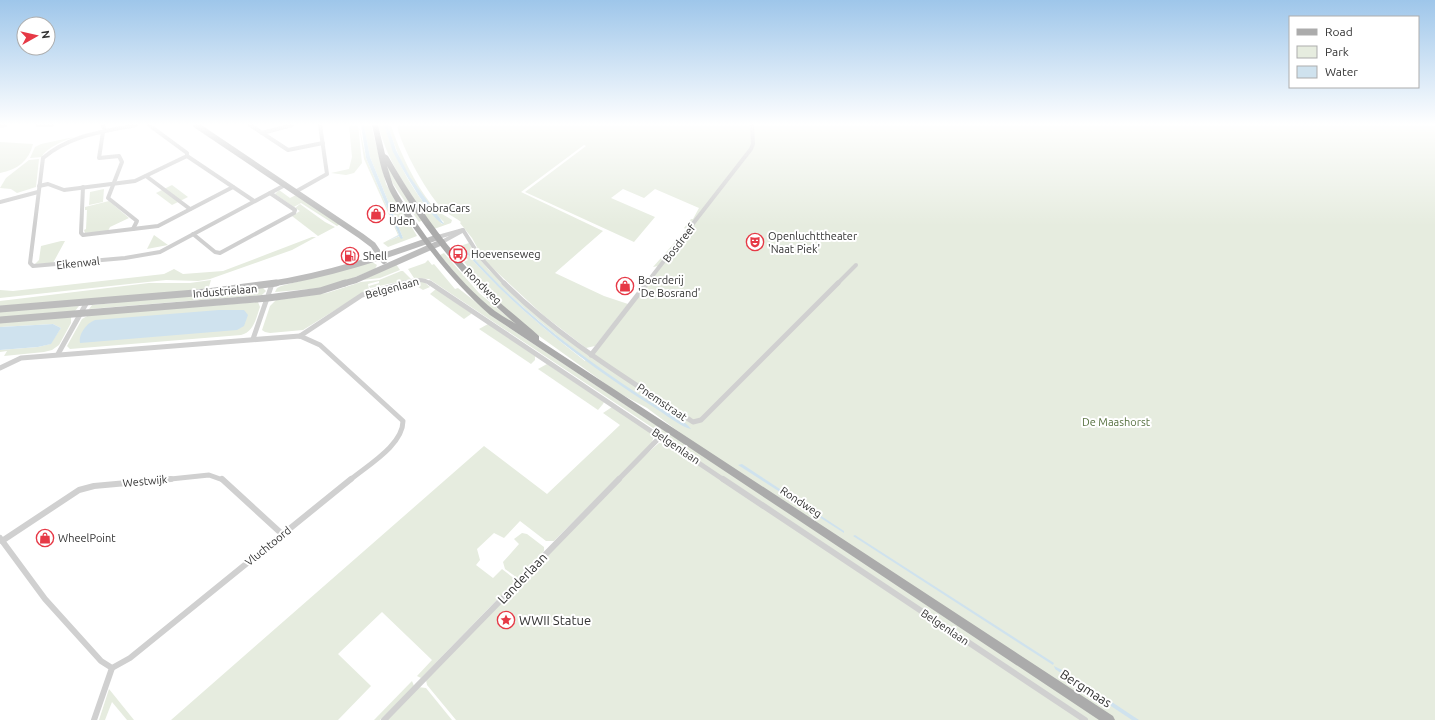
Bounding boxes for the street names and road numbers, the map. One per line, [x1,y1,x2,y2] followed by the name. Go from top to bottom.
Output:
[660,221,698,264] street label: Bosdreef
[56,255,100,271] street label: Eikenwal
[462,265,504,307] street label: Rondweg
[364,275,420,301] street label: Belgenlaan
[192,282,258,300] street label: Industrielaan
[635,381,690,423] street label: Pnemstraat
[650,426,702,466] street label: Belgenlaan
[122,473,168,489] street label: Westwijk
[778,484,824,520] street label: Rondweg
[243,524,293,568] street label: Vluchtoord
[495,550,549,606] street label: Landerlaan
[919,607,971,647] street label: Belgenlaan
[1058,666,1114,710] street label: Bergmaas

